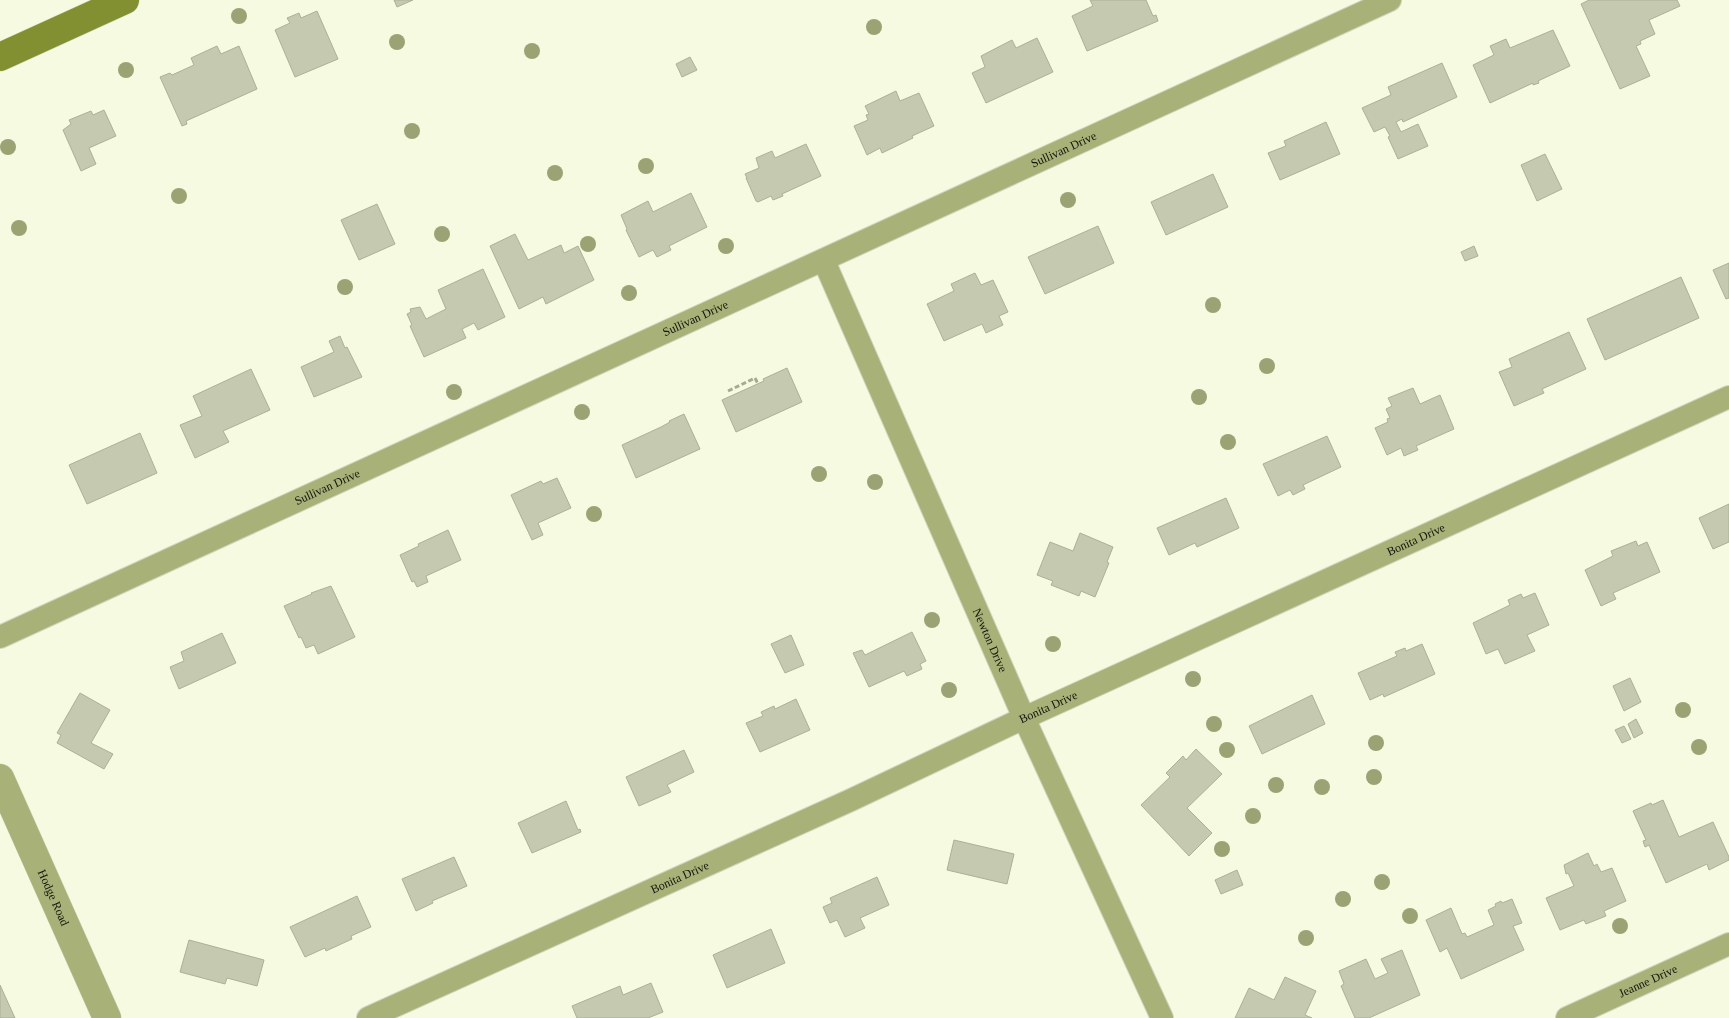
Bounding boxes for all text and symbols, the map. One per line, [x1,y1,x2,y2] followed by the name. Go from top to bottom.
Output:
[1029,129,1099,171] street label: Sullivan Drive
[661,297,730,339] street label: Sullivan Drive
[292,466,362,508] street label: Sullivan Drive
[1385,520,1447,559] street label: Bonita Drive
[970,606,1010,674] street label: Newton Drive
[1017,688,1080,726] street label: Bonita Drive
[648,858,711,897] street label: Bonita Drive
[35,867,72,928] street label: Hodge Road
[1616,962,1680,1000] street label: Jeanne Drive

